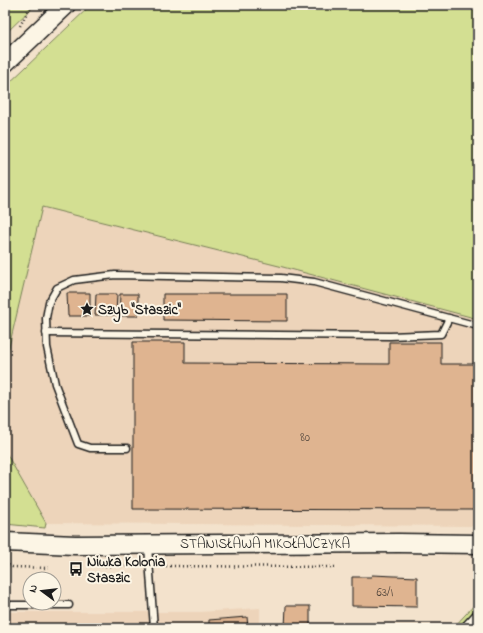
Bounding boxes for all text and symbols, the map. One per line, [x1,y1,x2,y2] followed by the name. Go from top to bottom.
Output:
[98,300,182,323] place label: Szyb "Staszic"
[79,301,95,317] place icon: Szyb "Staszic"
[300,429,310,447] house number: 80
[180,534,350,555] street label: STANISŁAWA MIKOŁAJCZYKA
[87,552,166,589] place label: Niwka Kolonia Staszic
[68,561,84,577] bus stop icon: Niwka Kolonia Staszic
[22,571,62,611] north arrow
[25,583,42,594] text: N
[377,584,394,602] house number: 63/I

